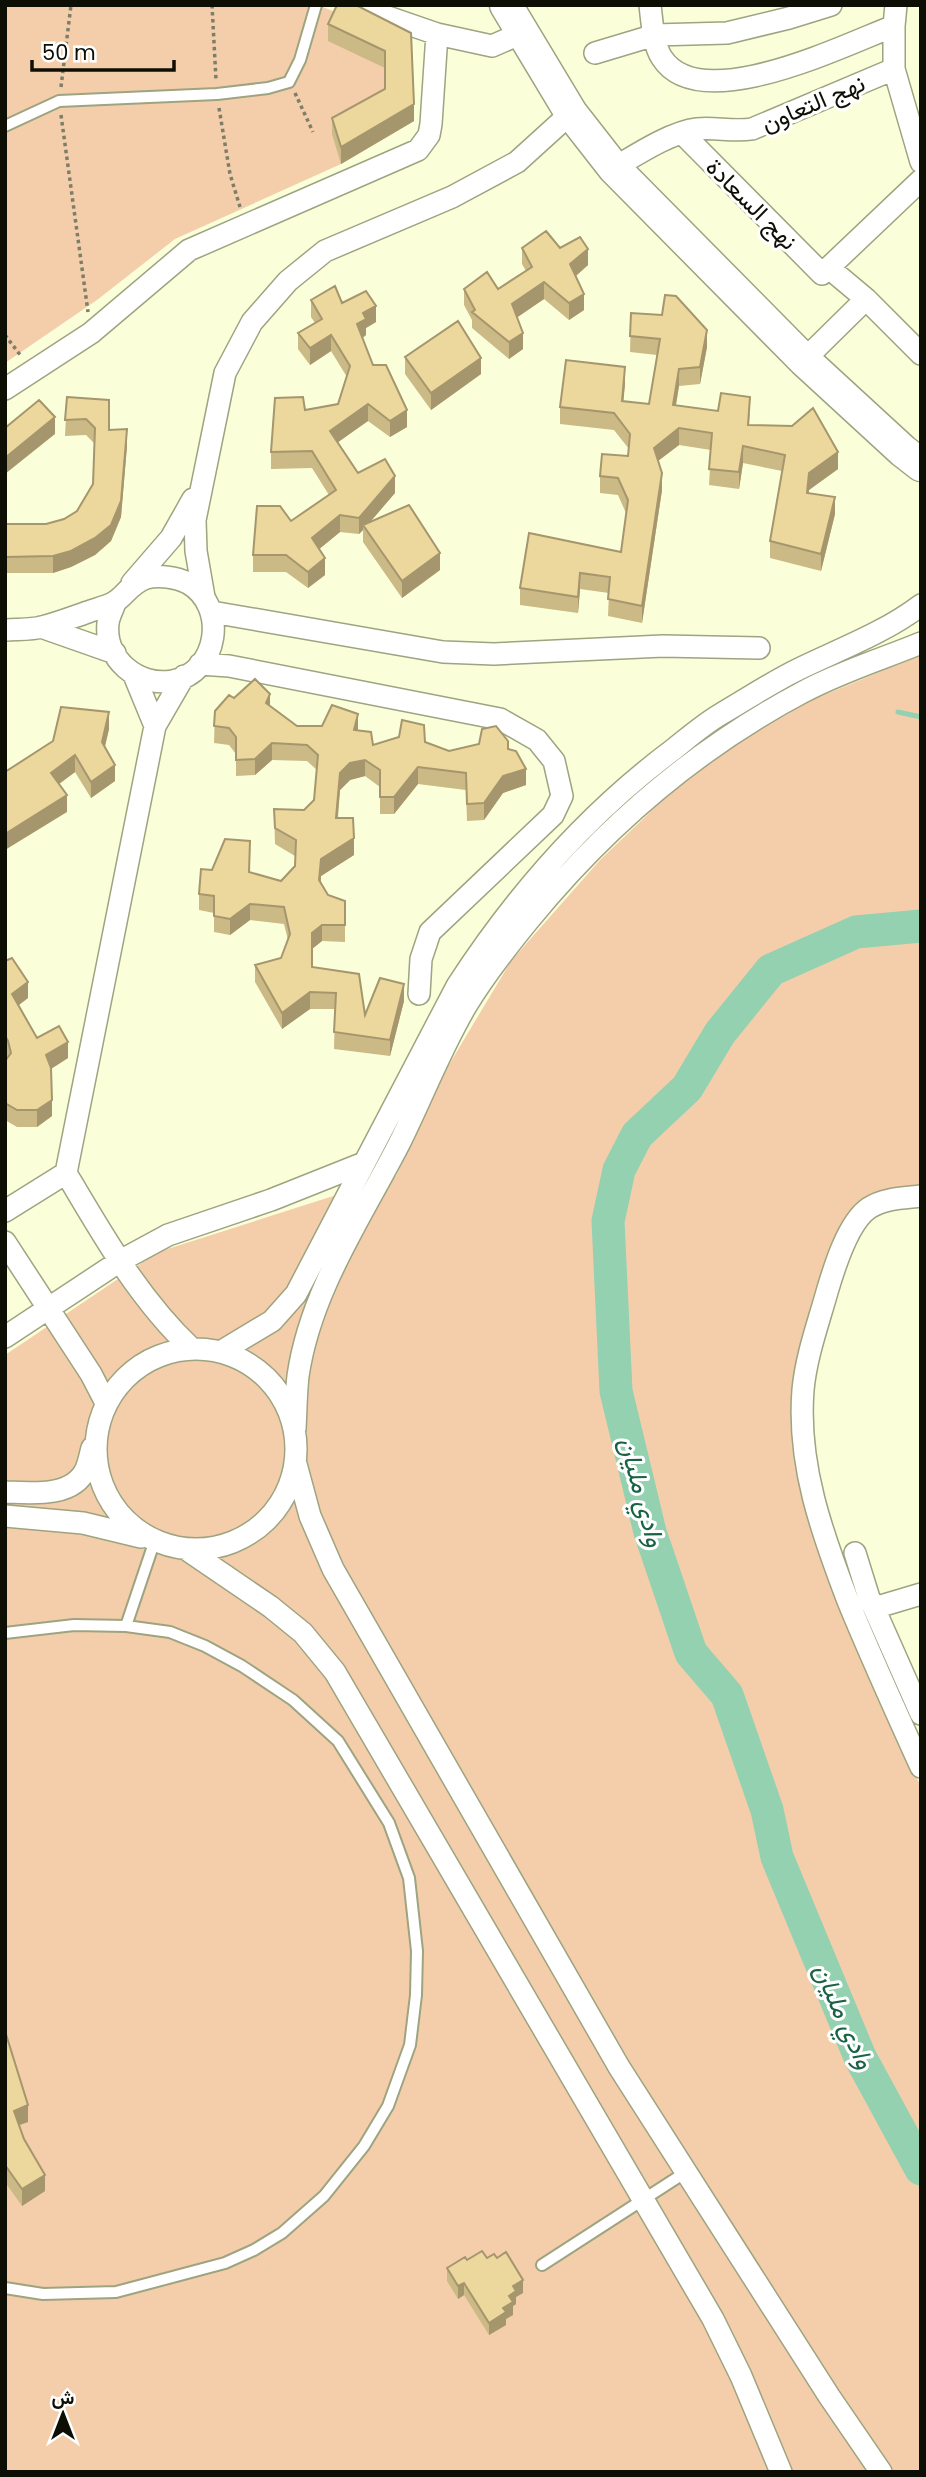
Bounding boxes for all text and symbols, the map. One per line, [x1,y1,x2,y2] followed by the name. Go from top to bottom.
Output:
[32,28,173,72] scale bar
[42,38,96,67] text: 50 m
[756,66,870,141] street label: نهج التعاون
[698,151,805,258] street label: نهج السعادة
[607,1433,674,1552] water label: وادي مليان
[802,1957,883,2076] water label: وادي مليان
[28,2379,98,2449] north arrow
[52,2384,75,2411] text: ش

